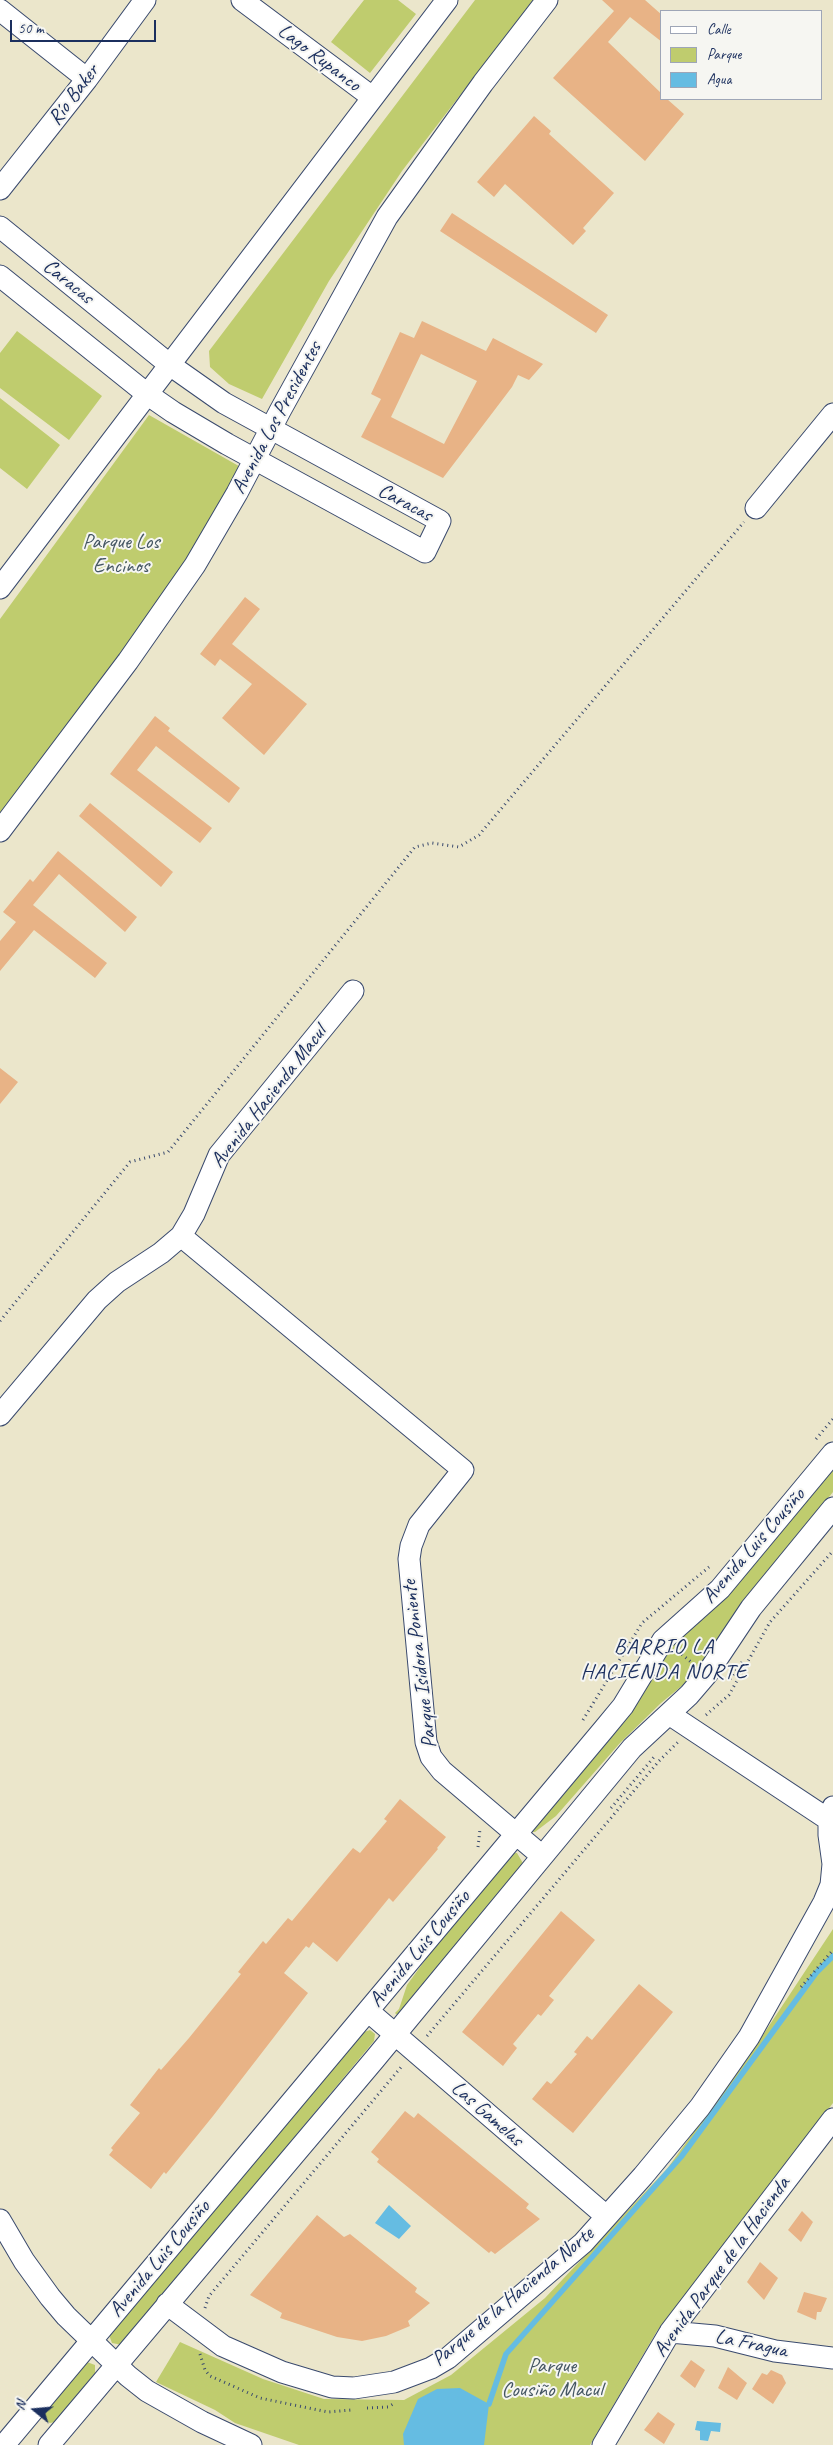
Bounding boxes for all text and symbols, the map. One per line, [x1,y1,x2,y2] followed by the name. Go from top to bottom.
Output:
[12,10,159,42] scale bar
[660,10,823,100] legend
[18,19,44,38] text: 50 m
[272,19,366,97] street label: Lago Rupanco
[707,20,731,39] text: Calle
[707,45,741,64] text: Parque
[43,60,105,130] street label: Río Baker
[707,70,731,89] text: Agua
[37,254,99,310] street label: Caracas
[226,338,328,498] street label: Avenida Los Presidentes
[373,478,437,528] street label: Caracas
[83,529,159,579] park label: Parque Los Encinos
[206,1021,332,1173] street label: Avenida Hacienda Macul
[697,1483,811,1609] street label: Avenida Luis Cousiño
[397,1578,443,1750] street label: Parque Isidora Poniente
[579,1634,749,1685] district label: BARRIO LA HACIENDA NORTE
[364,1886,476,2012] street label: Avenida Luis Cousiño
[446,2076,528,2152] street label: Las Gamelas
[648,2172,796,2362] street label: Avenida Parque de la Hacienda
[104,2196,216,2322] street label: Avenida Luis Cousiño
[427,2222,599,2372] street label: Parque de la Hacienda Norte
[713,2324,789,2364] street label: La Fragua
[501,2353,603,2403] park label: Parque Cousiño Macul
[10,2385,60,2435] north arrow
[11,2399,30,2412] text: N

